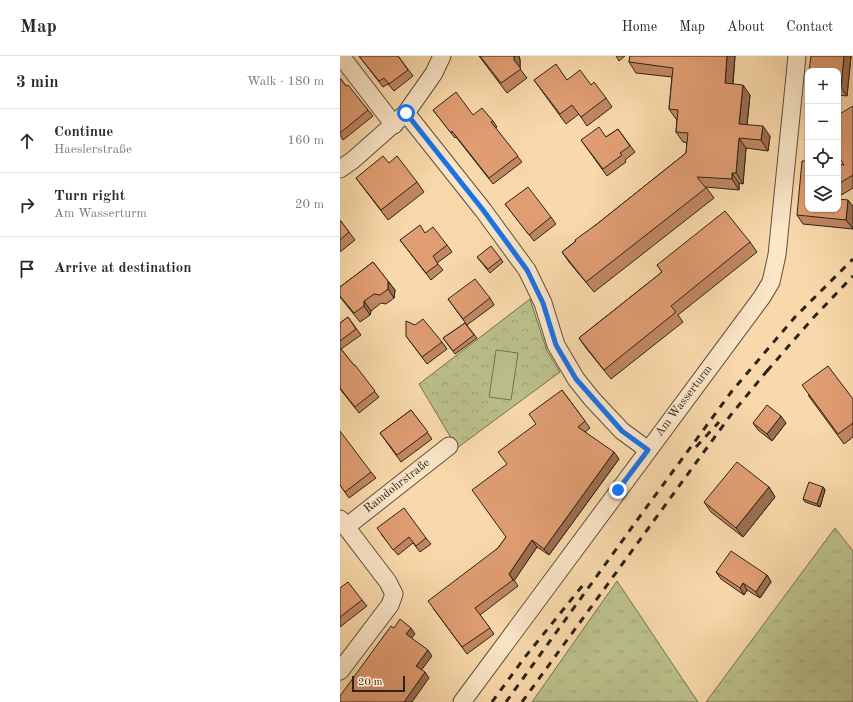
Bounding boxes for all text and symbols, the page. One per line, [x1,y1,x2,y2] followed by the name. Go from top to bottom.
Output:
[20,18,57,37] text: Map
[622,20,657,34] text: Home
[679,20,705,34] text: Map
[727,20,764,34] text: About
[786,20,833,34] text: Contact
[805,68,841,212] map controls
[805,68,841,104] button: +
[16,74,59,91] text: 3 min
[247,75,324,88] text: Walk · 180 m
[397,104,415,122] route start
[805,104,841,140] button: −
[54,125,113,140] text: Continue
[16,130,38,152] icon: ahead
[287,134,324,147] text: 160 m
[805,140,841,176] button: locate
[54,143,132,156] text: Haeslerstraße
[805,176,841,212] button: layers
[54,189,125,204] text: Turn right
[16,194,38,216] icon: right
[295,198,324,211] text: 20 m
[54,207,147,220] text: Am Wasserturm
[16,258,38,280] icon: arrive
[54,261,192,276] text: Arrive at destination
[653,363,715,439] street label: Am Wasserturm
[362,456,433,515] street label: Ramdohrstraße
[609,481,627,499] route end
[352,674,405,693] scale bar
[358,677,383,688] text: 20 m

